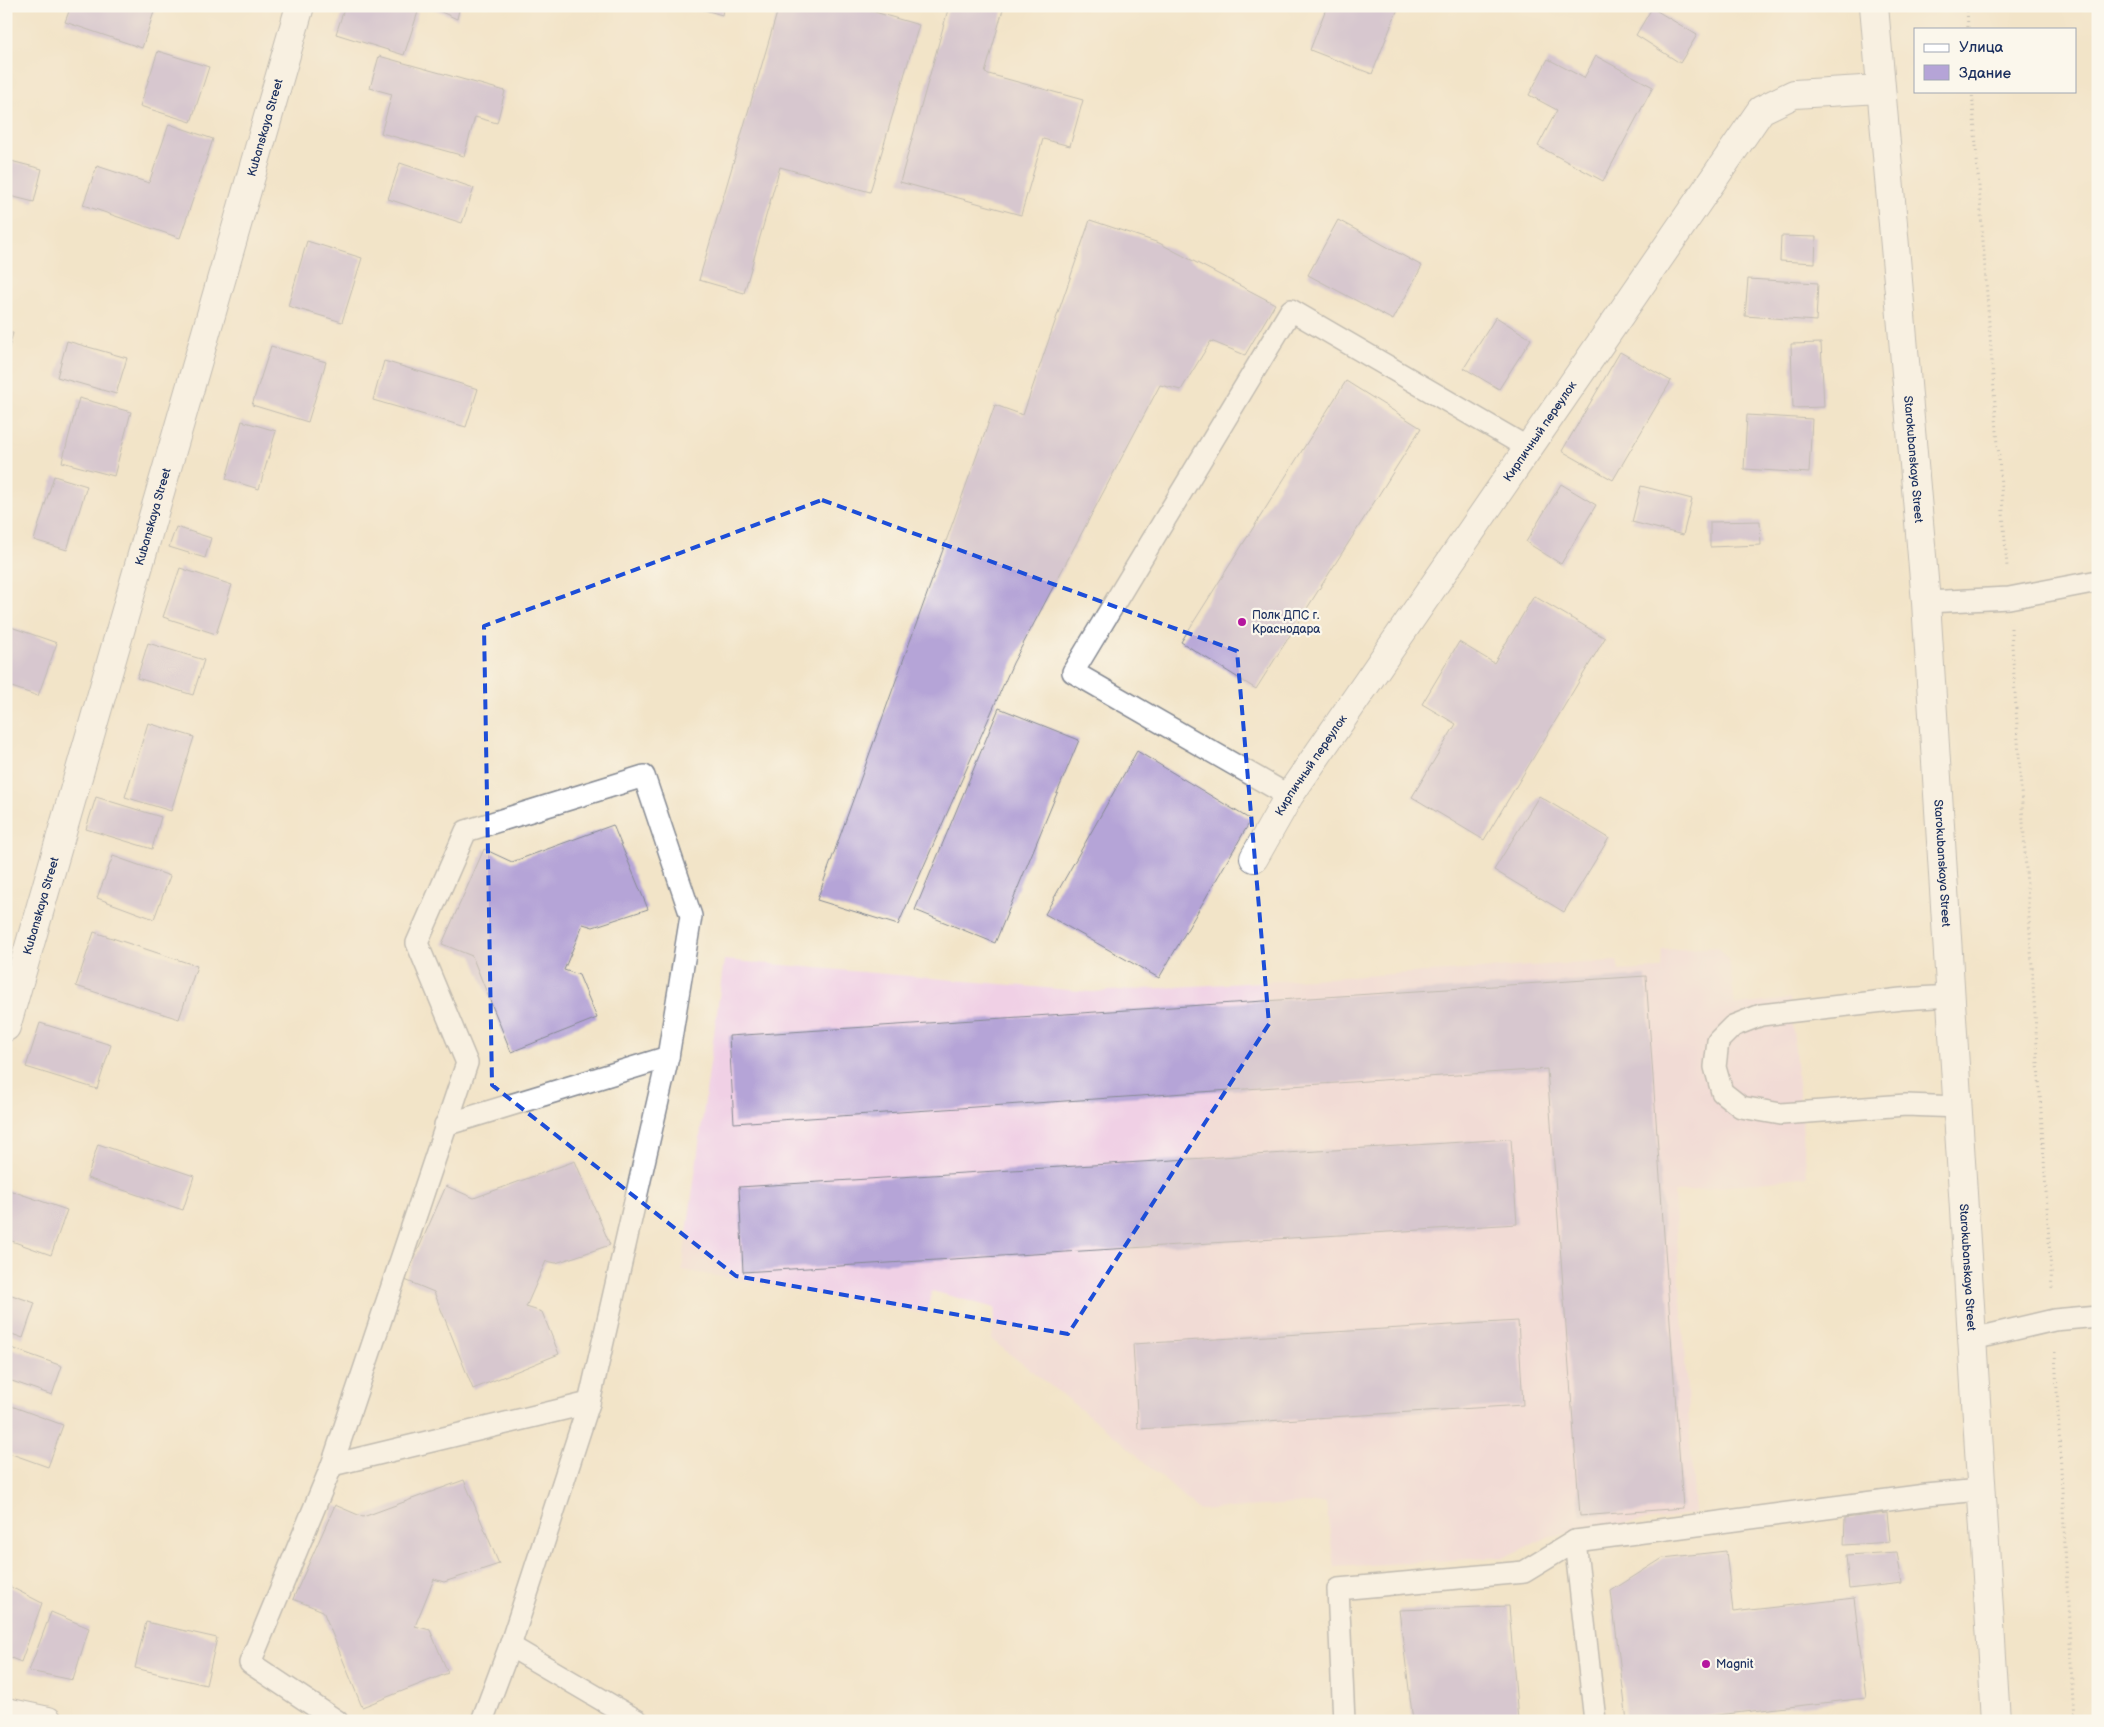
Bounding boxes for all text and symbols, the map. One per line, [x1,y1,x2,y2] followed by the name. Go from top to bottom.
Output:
[1914,28,2076,92] legend
[1959,38,2004,57] text: Улица
[1959,64,2011,83] text: Здание
[244,77,286,178] street label: Kubanskaya Street
[1500,378,1580,484] street label: Кирпичный переулок
[1901,395,1927,524] street label: Starokubanskaya Street
[132,466,174,567] street label: Kubanskaya Street
[1252,608,1320,637] place label: Полк ДПС г. Краснодара
[1236,616,1248,628] marker: Полк ДПС г. Краснодара
[1272,711,1351,818] street label: Кирпичный переулок
[1931,799,1954,928] street label: Starokubanskaya Street
[20,855,62,956] street label: Kubanskaya Street
[1956,1203,1979,1332] street label: Starokubanskaya Street
[1716,1657,1754,1672] place label: Magnit
[1700,1658,1712,1670] marker: Magnit

